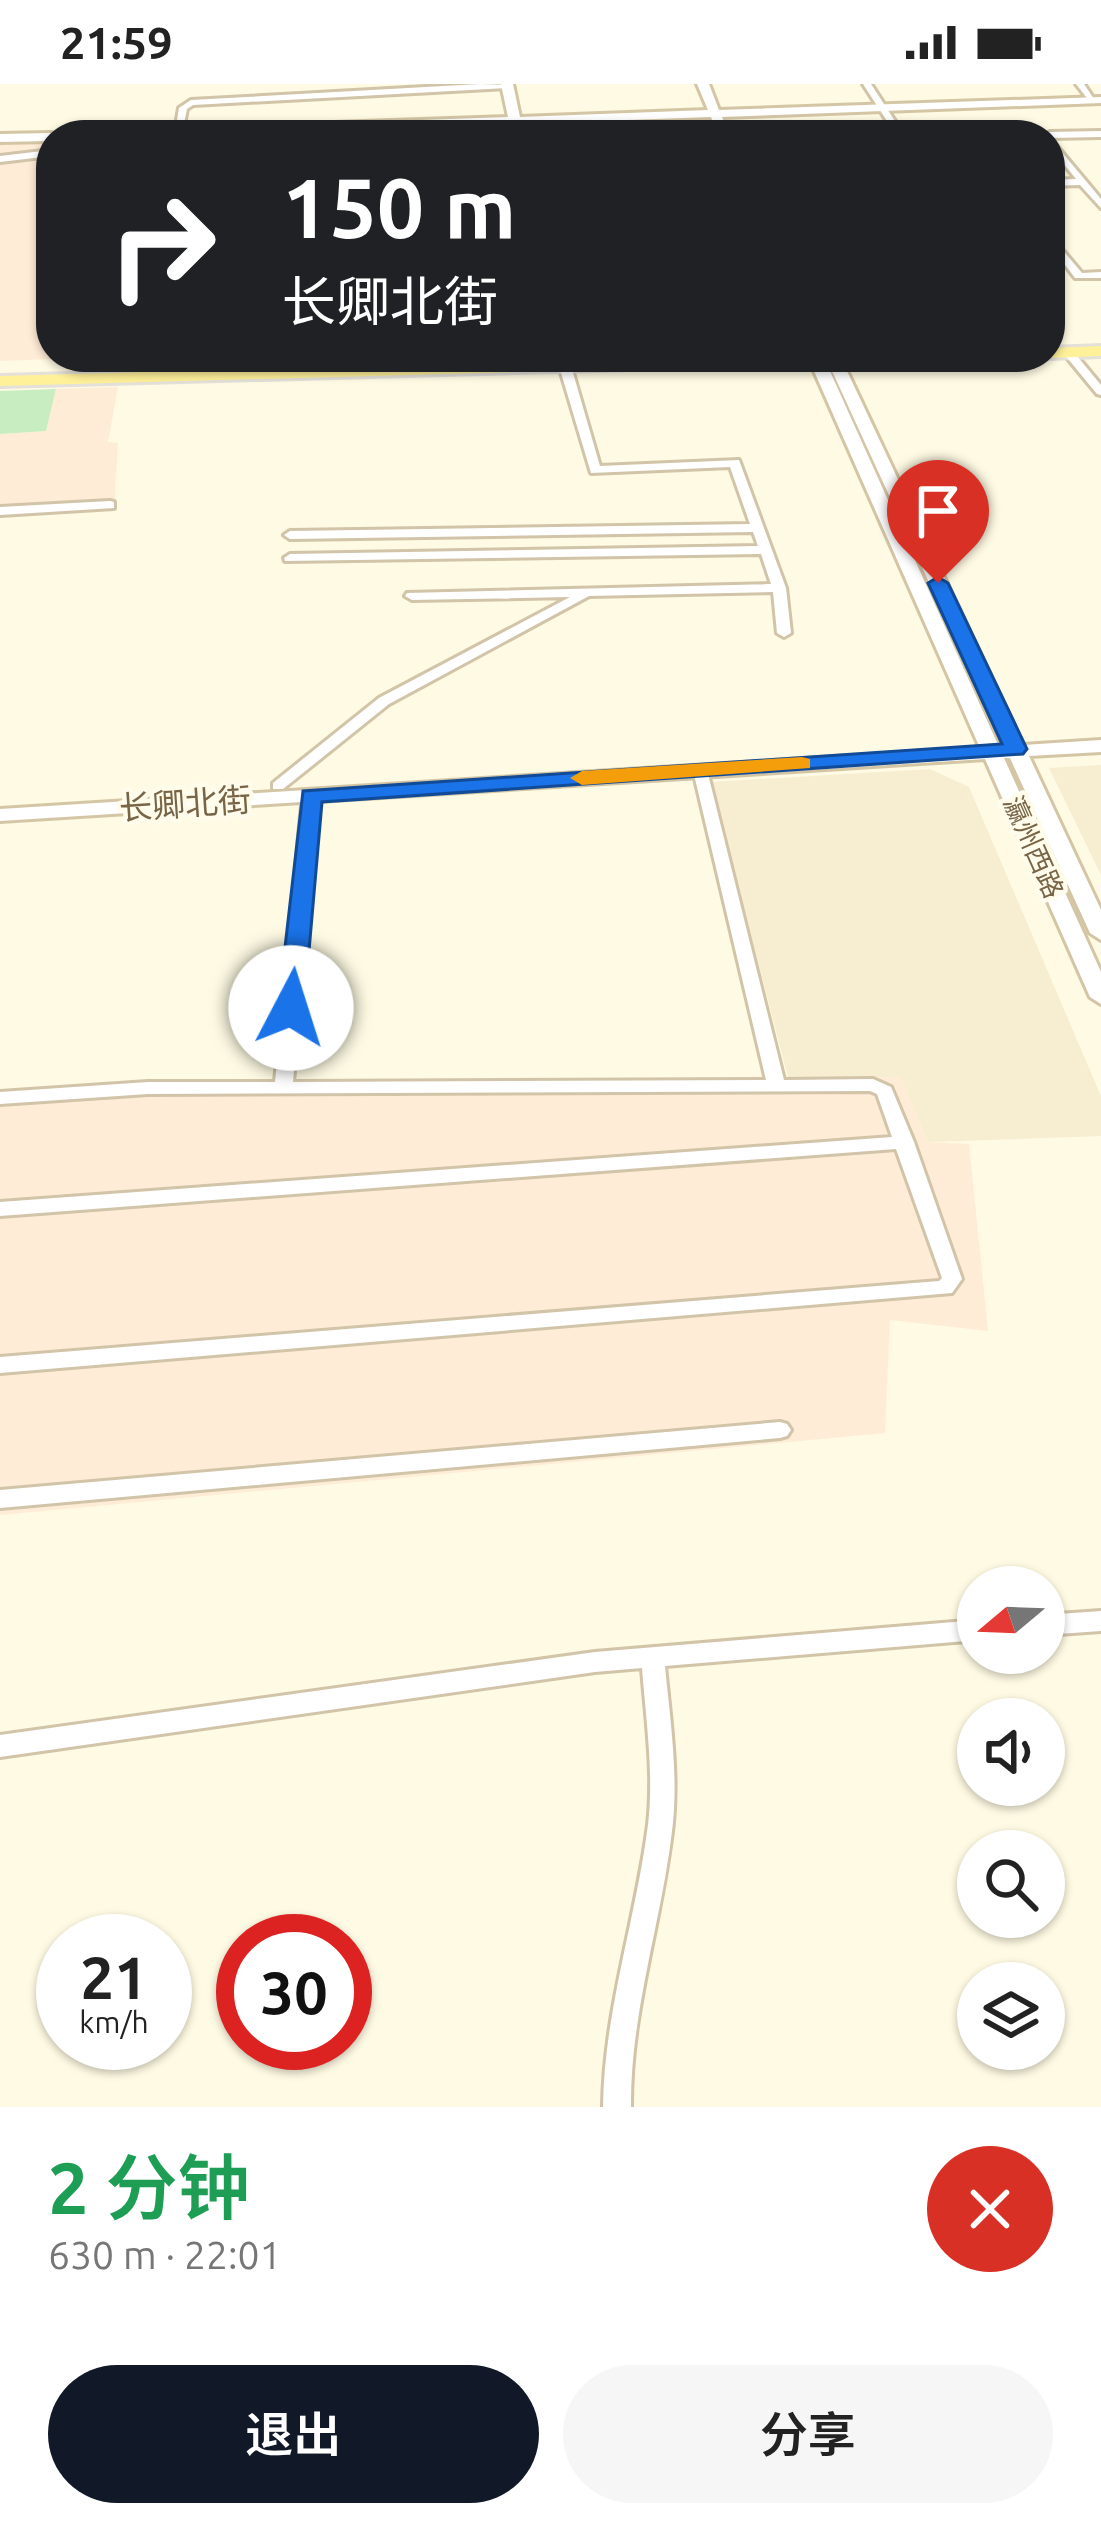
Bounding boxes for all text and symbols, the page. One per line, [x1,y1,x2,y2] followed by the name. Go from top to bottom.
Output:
[60,17,173,68] text: 21:59
[282,160,516,254] text: 150 m
[84,168,240,324] icon: right
[282,271,498,331] text: 长卿北街
[887,460,989,583] pin
[905,478,971,544] icon: arrive
[118,780,252,826] street label: 长卿北街
[998,792,1070,902] street label: 瀛州西路
[228,945,354,1071] position arrow
[957,1566,1065,1674] north arrow
[957,1566,1065,2070] map controls
[957,1698,1065,1806] button: sound
[957,1830,1065,1938] button: search
[216,1914,372,2070] speed limit sign: 30
[80,1943,148,2010] text: 21
[957,1962,1065,2070] button: layers
[79,2005,149,2039] text: km/h
[927,2146,1053,2272] button: close
[48,2147,250,2228] text: 2 分钟
[48,2233,282,2276] text: 630 m · 22:01
[48,2365,539,2503] button: 退出
[563,2365,1053,2503] button: 分享

